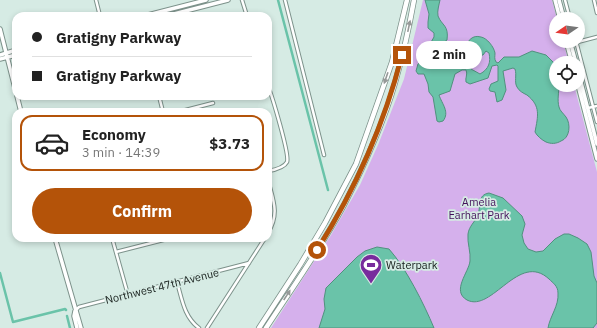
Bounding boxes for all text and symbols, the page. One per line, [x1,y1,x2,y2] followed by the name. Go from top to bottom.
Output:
[549,12,585,48] north arrow
[549,12,585,92] map controls
[406,20,412,32] one-way arrow
[56,28,181,47] text: Gratigny Parkway
[416,41,482,69] callout: 2 min
[393,46,411,64] route end
[432,46,466,63] text: 2 min
[549,56,585,92] button: locate
[56,66,181,85] text: Gratigny Parkway
[382,73,388,85] one-way arrow
[34,125,70,161] icon: car
[82,125,146,144] text: Economy
[209,134,250,153] text: $3.73
[82,144,160,161] text: 3 min · 14:39
[32,188,252,234] button: Confirm
[448,195,510,222] park label: Amelia Earhart Park
[308,241,326,259] route start
[358,252,384,285] sports icon: Waterpark
[386,258,438,272] place label: Waterpark
[104,265,220,307] street label: Northwest 47th Avenue
[283,290,291,300] one-way arrow

